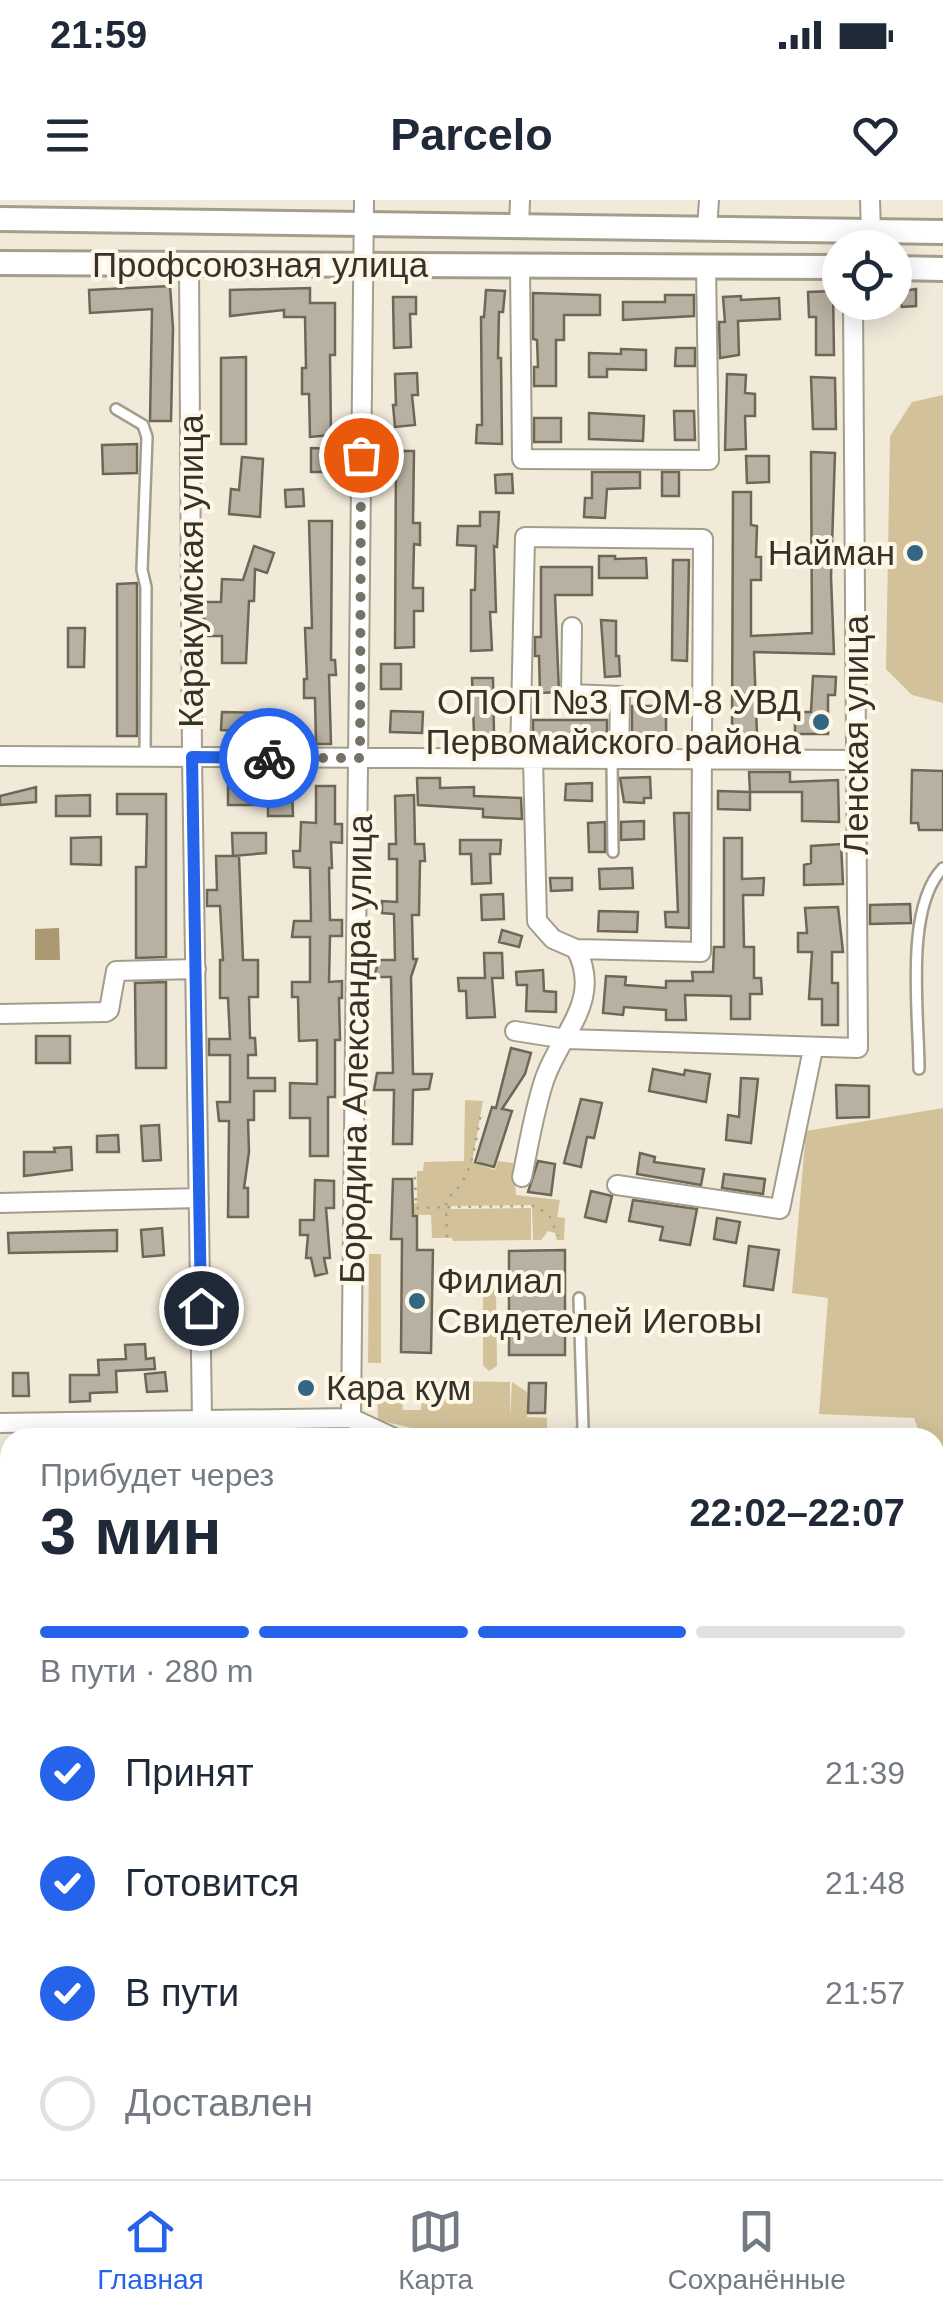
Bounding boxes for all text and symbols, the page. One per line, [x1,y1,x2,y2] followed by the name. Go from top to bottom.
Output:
[50,14,147,56] text: 21:59
[40,108,95,163] icon: menu
[848,108,903,163] icon: heart
[390,109,553,160] text: Parcelo
[822,230,912,320] map controls
[822,230,912,320] button: locate
[92,245,429,284] street label: Профсоюзная улица
[319,413,404,498] pin
[171,414,210,728] street label: Каракумская улица
[334,428,389,483] icon: bag
[768,533,895,572] place label: Найман
[904,542,926,564] marker: Найман
[836,615,875,855] street label: Ленская улица
[426,682,802,761] place label: ОПОП №3 ГОМ-8 УВД Первомайского района
[219,708,319,808] courier
[810,711,832,733] marker: ОПОП №3 ГОМ-8 УВД Первомайского района
[242,731,297,786] icon: bike
[332,813,379,1284] street label: Бородина Александра улица
[437,1261,762,1340] place label: Филиал Свидетелей Иеговы
[159,1266,244,1351] pin
[174,1281,229,1336] icon: home
[406,1290,428,1312] marker: Филиал Свидетелей Иеговы
[326,1368,471,1407] place label: Кара кум
[295,1377,317,1399] marker: Кара кум
[40,1457,274,1493] text: Прибудет через
[689,1492,905,1534] text: 22:02–22:07
[40,1495,222,1568] text: 3 мин
[40,1653,253,1689] text: В пути · 280 m
[40,1746,95,1801] icon: check
[125,1752,254,1794] text: Принят
[825,1755,905,1791] text: 21:39
[40,1856,95,1911] icon: check
[125,1862,299,1904] text: Готовится
[825,1865,905,1901] text: 21:48
[40,1966,95,2021] icon: check
[125,1972,239,2014] text: В пути
[825,1975,905,2011] text: 21:57
[125,2082,313,2124] text: Доставлен
[97,2204,204,2296] tab: Главная
[398,2204,473,2296] tab: Карта
[668,2204,846,2296] tab: Сохранённые

